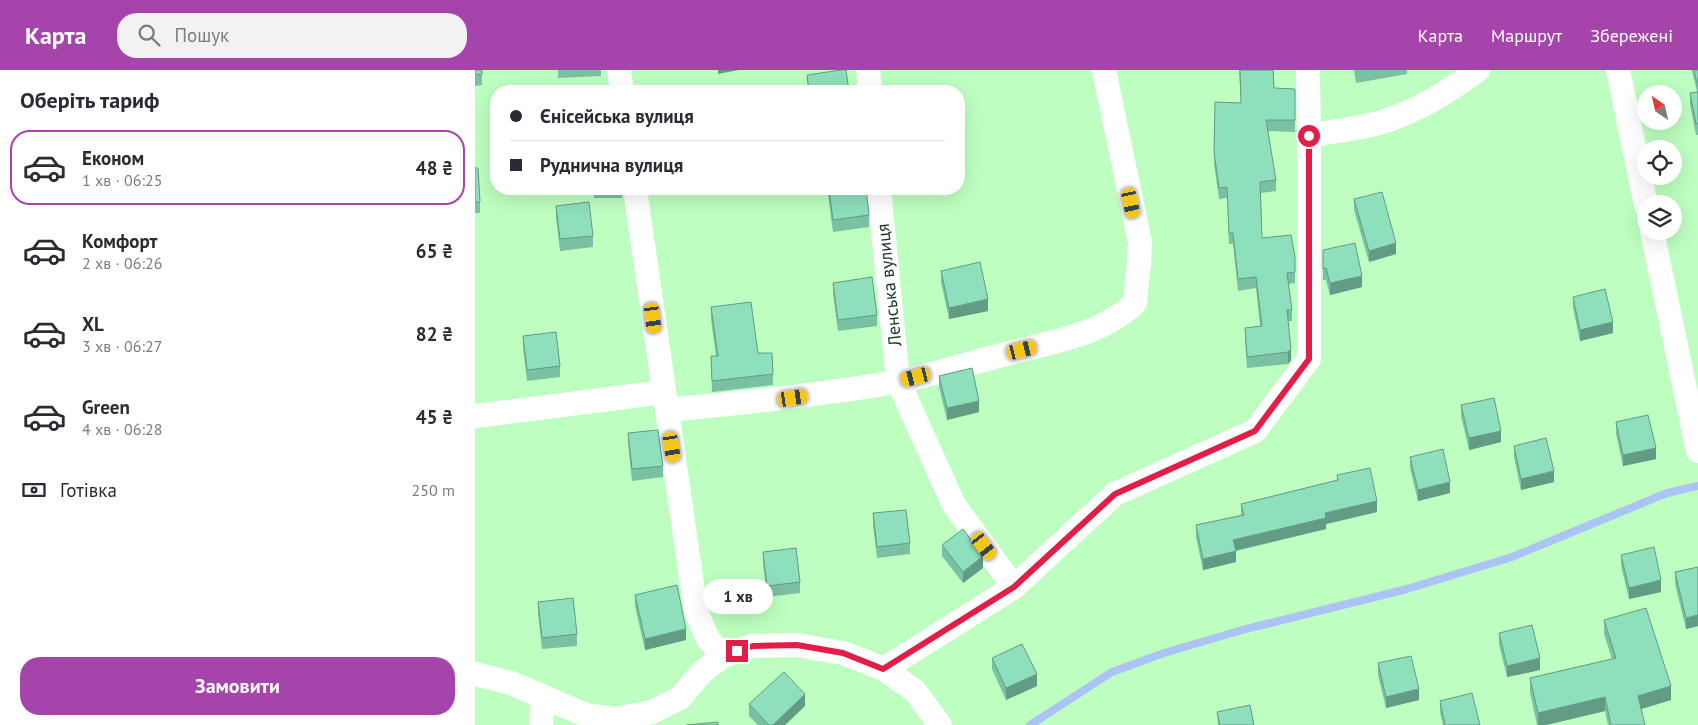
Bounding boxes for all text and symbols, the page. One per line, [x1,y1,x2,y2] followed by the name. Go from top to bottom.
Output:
[117,13,467,58] search box
[25,20,87,51] text: Карта
[135,21,163,49] icon: search
[175,23,229,47] text: Пошук
[1418,24,1463,47] text: Карта
[1491,24,1562,47] text: Маршрут
[1590,24,1673,47] text: Збережені
[1637,85,1683,130] north arrow
[1637,85,1682,240] map controls
[20,86,159,114] text: Оберіть тариф
[540,104,694,128] text: Єнісейська вулиця
[1298,125,1320,147] route start
[1637,140,1682,185] button: locate
[22,145,67,190] icon: car
[82,146,144,170] text: Економ
[540,153,683,177] text: Руднична вулиця
[416,156,453,180] text: 48 ₴
[82,170,162,190] text: 1 хв · 06:25
[1120,187,1141,219] car
[1637,195,1682,240] button: layers
[871,223,906,349] street label: Ленська вулиця
[22,228,67,273] icon: car
[82,229,158,253] text: Комфорт
[416,239,453,263] text: 65 ₴
[82,253,162,273] text: 2 хв · 06:26
[643,302,662,334] car
[22,311,67,356] icon: car
[82,312,104,336] text: XL
[416,322,453,346] text: 82 ₴
[82,336,162,356] text: 3 хв · 06:27
[1005,339,1038,361] car
[899,366,932,388] car
[777,388,808,408] car
[22,394,67,439] icon: car
[82,395,130,419] text: Green
[416,405,453,429] text: 45 ₴
[82,419,162,439] text: 4 хв · 06:28
[662,431,681,463] car
[20,476,48,504] icon: cash
[60,478,117,502] text: Готівка
[412,480,455,500] text: 250 m
[968,530,999,562] car
[702,578,772,614] callout: 1 хв
[723,586,753,606] text: 1 хв
[726,640,748,662] route end
[20,657,455,715] button: Замовити

